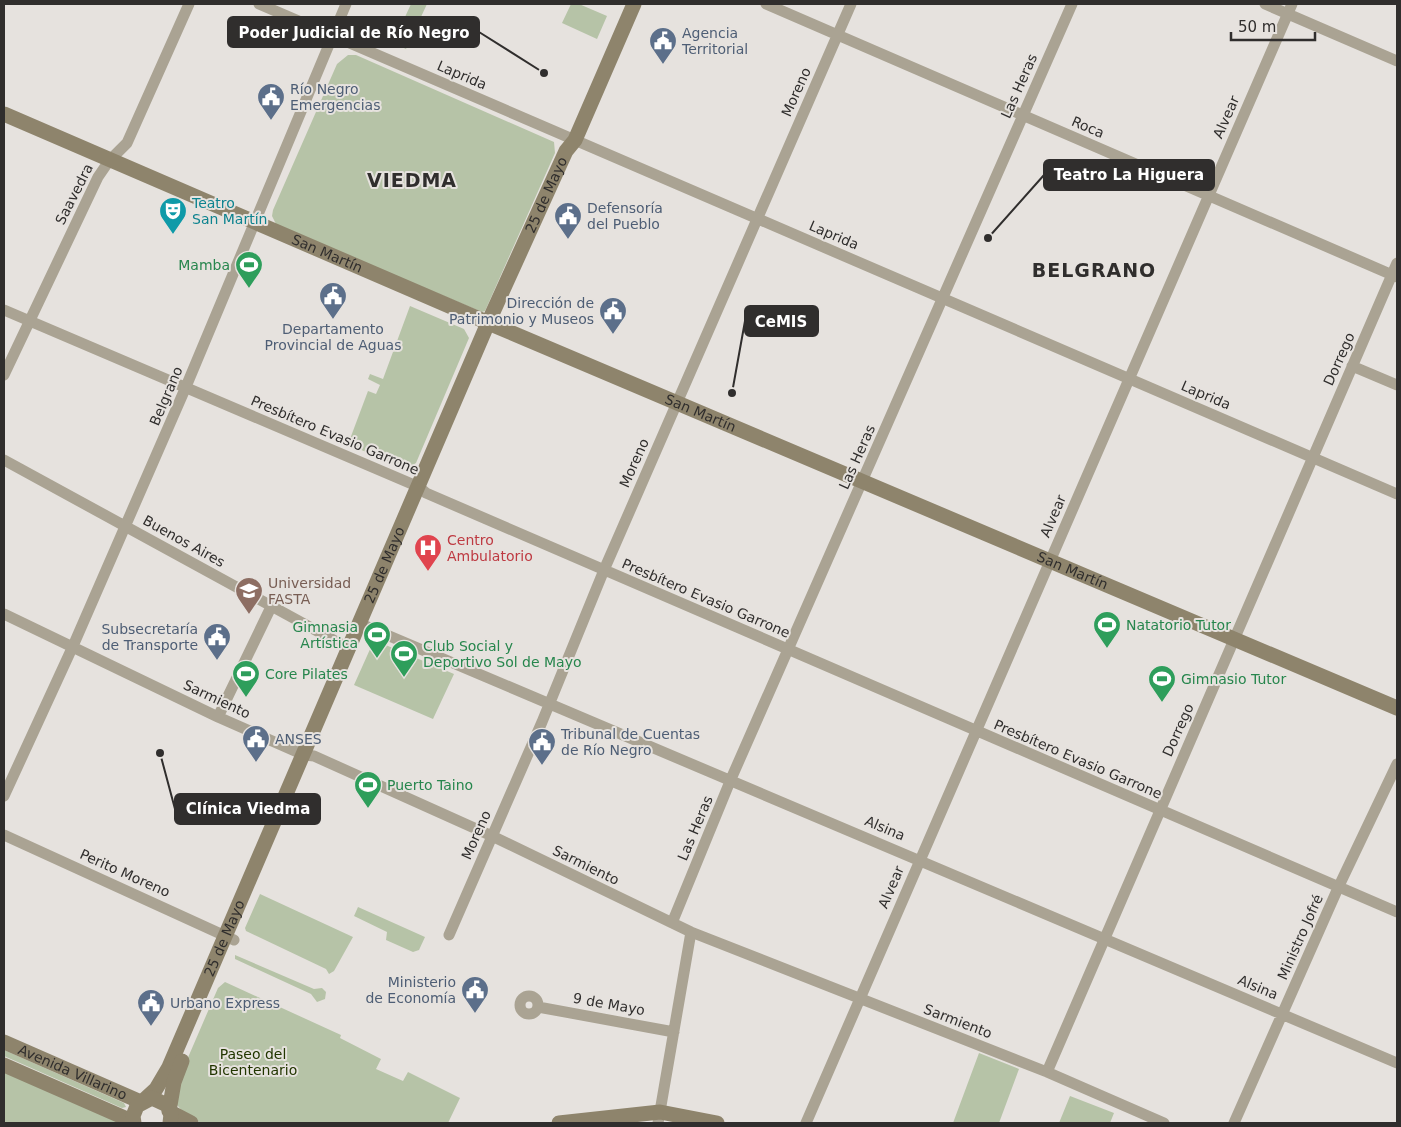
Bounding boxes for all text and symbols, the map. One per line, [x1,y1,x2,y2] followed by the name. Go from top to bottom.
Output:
[1231,10,1315,42] scale bar
[228,17,479,47] callout: Poder Judicial de Río Negro
[1238,18,1276,36] text: 50 m
[238,24,470,42] text: Poder Judicial de Río Negro
[681,25,748,57] place label: Agencia Territorial
[648,26,678,65] public building icon: Agencia Territorial
[998,51,1040,121] street label: Las Heras
[435,57,489,93] street label: Laprida
[778,65,814,119] street label: Moreno
[290,81,380,113] place label: Río Negro Emergencias
[256,82,286,121] public building icon: Río Negro Emergencias
[1210,93,1242,141] street label: Alvear
[1069,113,1107,141] street label: Roca
[522,154,570,235] street label: 25 de Mayo
[1044,160,1214,190] callout: Teatro La Higuera
[52,161,96,227] street label: Saavedra
[1054,166,1204,184] text: Teatro La Higuera
[367,169,457,191] district label: VIEDMA
[191,195,267,227] place label: Teatro San Martín
[158,196,188,235] theatre icon: Teatro San Martín
[587,200,663,232] place label: Defensoría del Pueblo
[553,201,583,240] public building icon: Defensoría del Pueblo
[807,217,861,253] street label: Laprida
[289,231,365,276] street label: San Martín
[234,250,264,289] sports icon: Mamba
[178,257,230,273] place label: Mamba
[1032,259,1156,281] district label: BELGRANO
[318,281,348,320] public building icon: Departamento Provincial de Aguas
[449,295,594,327] place label: Dirección de Patrimonio y Museos
[598,296,628,335] public building icon: Dirección de Patrimonio y Museos
[745,306,818,336] callout: CeMIS
[755,313,807,331] text: CeMIS
[265,321,401,353] place label: Departamento Provincial de Aguas
[1320,330,1358,388] street label: Dorrego
[146,364,186,428] street label: Belgrano
[1179,377,1233,413] street label: Laprida
[663,391,738,435] street label: San Martín
[248,392,422,478] street label: Presbítero Evasio Garrone
[836,422,878,492] street label: Las Heras
[616,436,652,490] street label: Moreno
[1037,492,1069,540] street label: Alvear
[140,512,228,570] street label: Buenos Aires
[361,524,408,606] street label: 25 de Mayo
[447,532,533,564] place label: Centro Ambulatorio
[413,533,443,572] hospital icon: Centro Ambulatorio
[1035,548,1110,593] street label: San Martín
[619,555,793,641] street label: Presbítero Evasio Garrone
[268,575,351,607] place label: Universidad FASTA
[234,576,264,615] school or university icon: Universidad FASTA
[1092,610,1122,649] sports icon: Natatorio Tutor
[1126,617,1231,633] place label: Natatorio Tutor
[292,619,358,651] place label: Gimnasia Artística
[362,620,392,659] sports icon: Gimnasia Artística
[101,621,198,653] place label: Subsecretaría de Transporte
[202,622,232,661] public building icon: Subsecretaría de Transporte
[423,638,582,670] place label: Club Social y Deportivo Sol de Mayo
[389,639,419,678] sports icon: Club Social y Deportivo Sol de Mayo
[231,659,261,698] sports icon: Core Pilates
[1147,664,1177,703] sports icon: Gimnasio Tutor
[265,666,348,682] place label: Core Pilates
[1181,671,1286,687] place label: Gimnasio Tutor
[181,677,253,721] street label: Sarmiento
[1159,701,1197,759] street label: Dorrego
[991,716,1165,802] street label: Presbítero Evasio Garrone
[241,724,271,763] public building icon: ANSES
[560,726,700,758] place label: Tribunal de Cuentas de Río Negro
[527,727,557,766] public building icon: Tribunal de Cuentas de Río Negro
[275,731,322,747] place label: ANSES
[353,770,383,809] sports icon: Puerto Taino
[387,777,473,793] place label: Puerto Taino
[674,793,716,863] street label: Las Heras
[175,794,320,824] callout: Clínica Viedma
[186,800,310,818] text: Clínica Viedma
[458,808,494,862] street label: Moreno
[862,812,908,844] street label: Alsina
[550,842,622,888] street label: Sarmiento
[78,846,172,900] street label: Perito Moreno
[875,863,907,911] street label: Alvear
[1274,892,1326,982] street label: Ministro Jofré
[201,897,248,979] street label: 25 de Mayo
[1235,971,1281,1003] street label: Alsina
[365,974,456,1006] place label: Ministerio de Economía
[460,975,490,1014] public building icon: Ministerio de Economía
[136,988,166,1027] public building icon: Urbano Express
[572,990,646,1018] street label: 9 de Mayo
[170,995,280,1011] place label: Urbano Express
[922,1001,994,1041] street label: Sarmiento
[16,1041,130,1103] street label: Avenida Villarino
[209,1046,297,1078] park label: Paseo del Bicentenario

